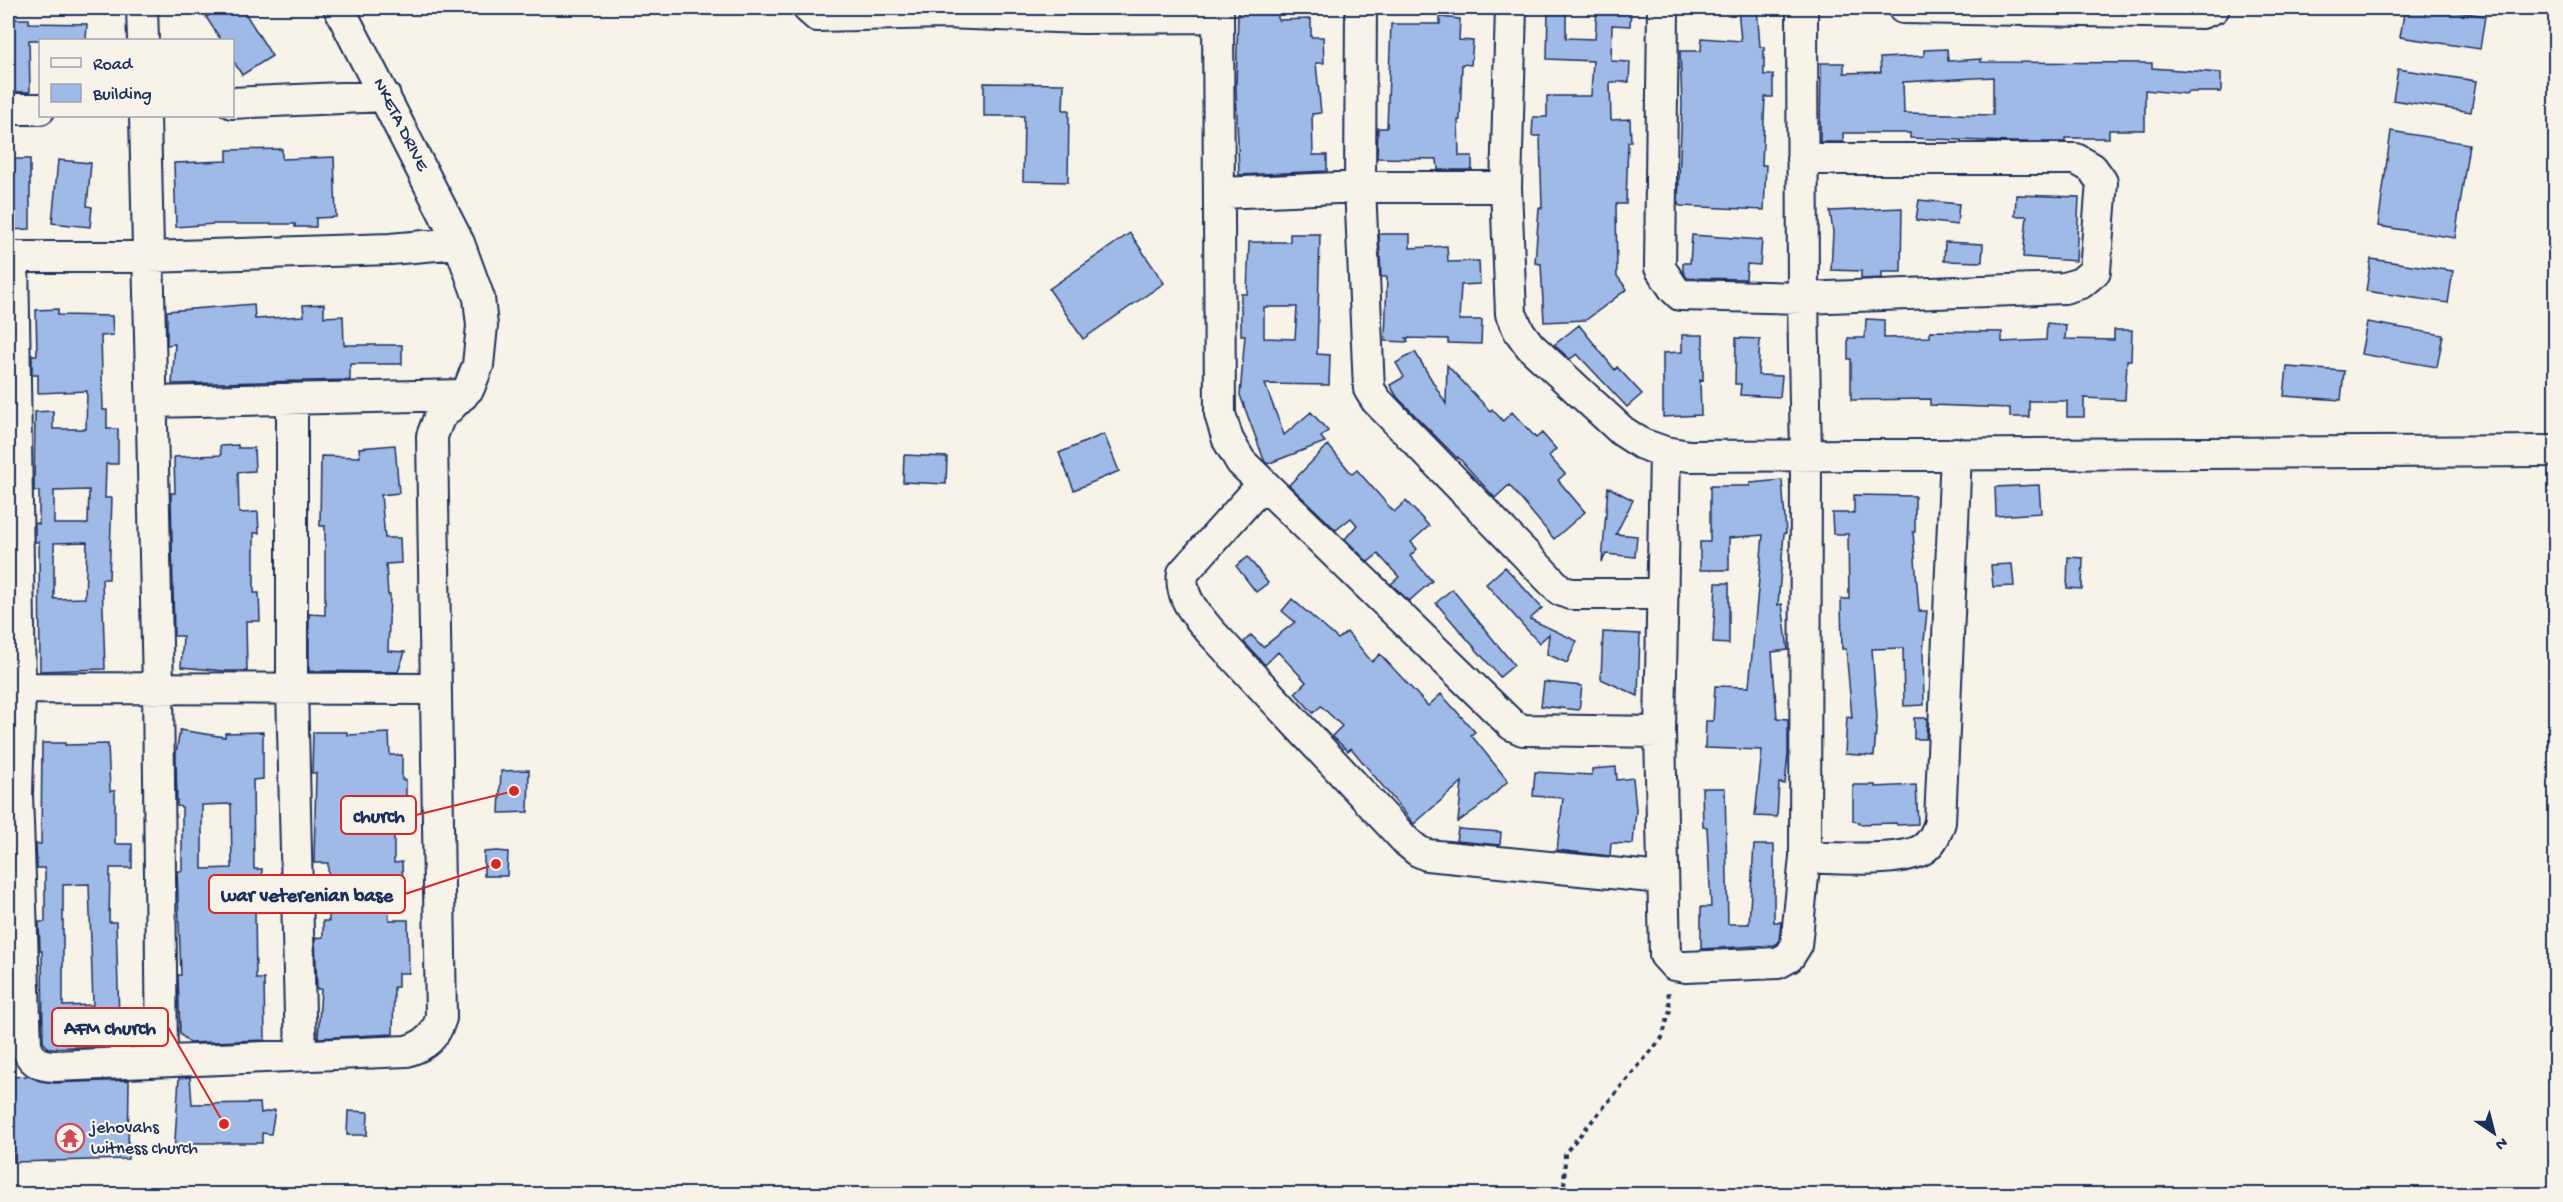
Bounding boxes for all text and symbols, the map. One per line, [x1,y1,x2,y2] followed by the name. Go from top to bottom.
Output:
[39,39,234,117] legend
[93,55,134,76] text: Road
[368,75,433,176] street label: NKETA DRIVE
[92,85,152,106] text: Building
[341,796,416,834] callout: church
[353,807,405,830] text: church
[209,875,405,913] callout: war veterenian base
[220,886,394,909] text: war veterenian base
[52,1008,168,1046] callout: AFM church
[63,1019,156,1042] text: AFM church
[2464,1103,2524,1163] north arrow
[88,1118,198,1160] place label: jehovahs witness church
[54,1122,86,1154] temple icon: jehovahs witness church
[2490,1132,2510,1154] text: N

